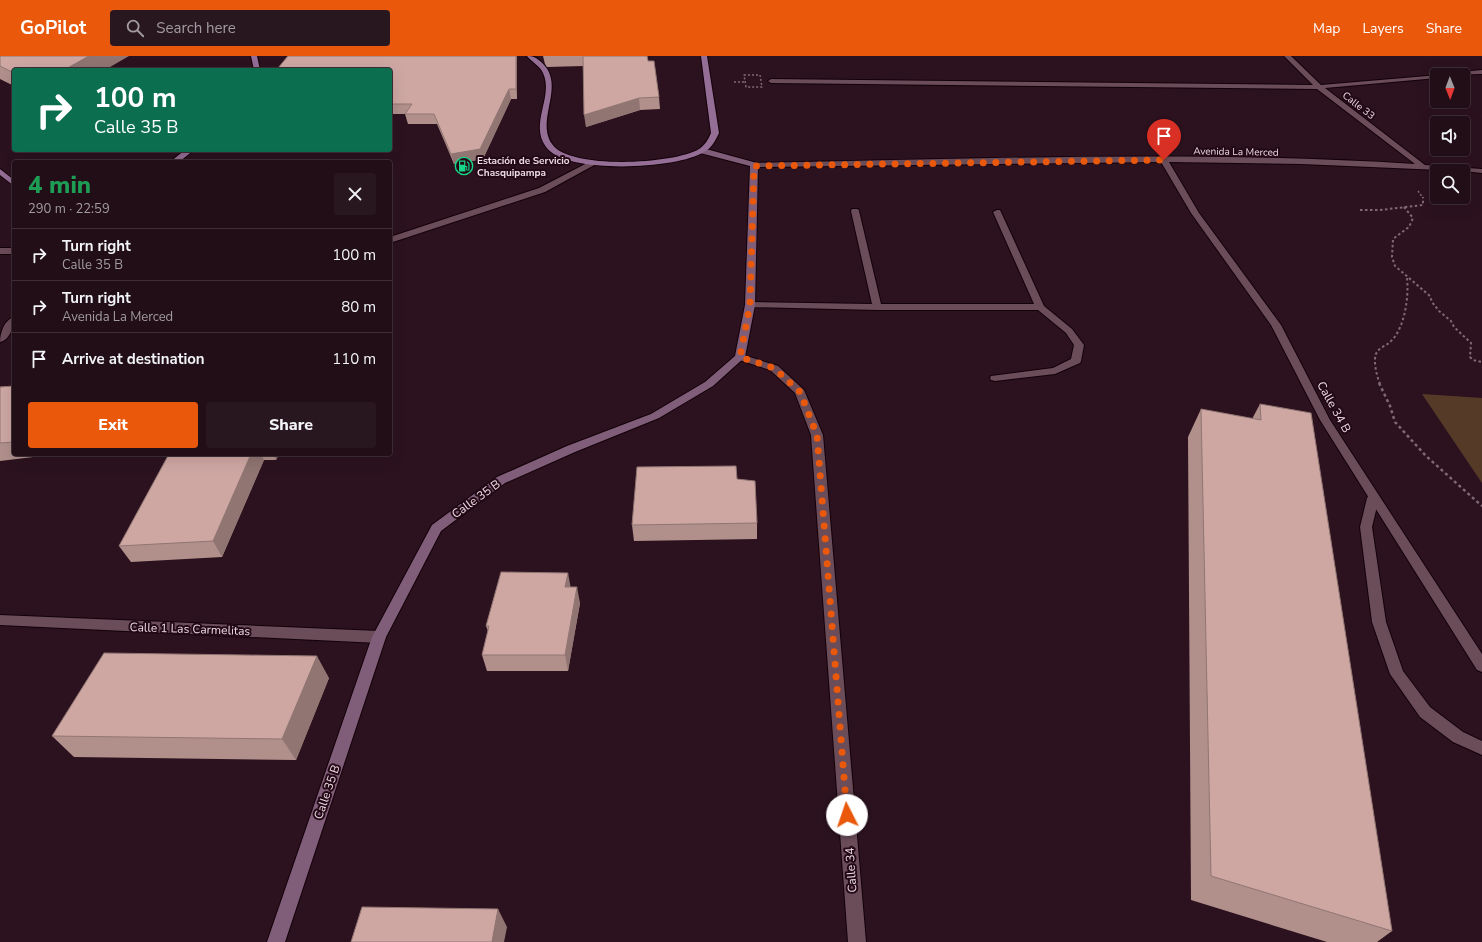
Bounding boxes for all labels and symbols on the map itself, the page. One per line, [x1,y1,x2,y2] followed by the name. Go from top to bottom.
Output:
[1430,68,1470,108] north arrow
[1339,89,1378,123] street label: Calle 33
[1147,119,1181,160] pin
[1193,144,1279,160] street label: Avenida La Merced
[477,154,570,180] place label: Estación de Servicio Chasquipampa
[454,156,474,176] fuel station icon: Estación de Servicio Chasquipampa
[1313,378,1355,436] street label: Calle 34 B
[448,476,504,522] street label: Calle 35 B
[129,619,251,639] street label: Calle 1 Las Carmelitas
[310,763,344,821] street label: Calle 35 B
[826,794,868,836] position arrow
[841,847,861,893] street label: Calle 34

